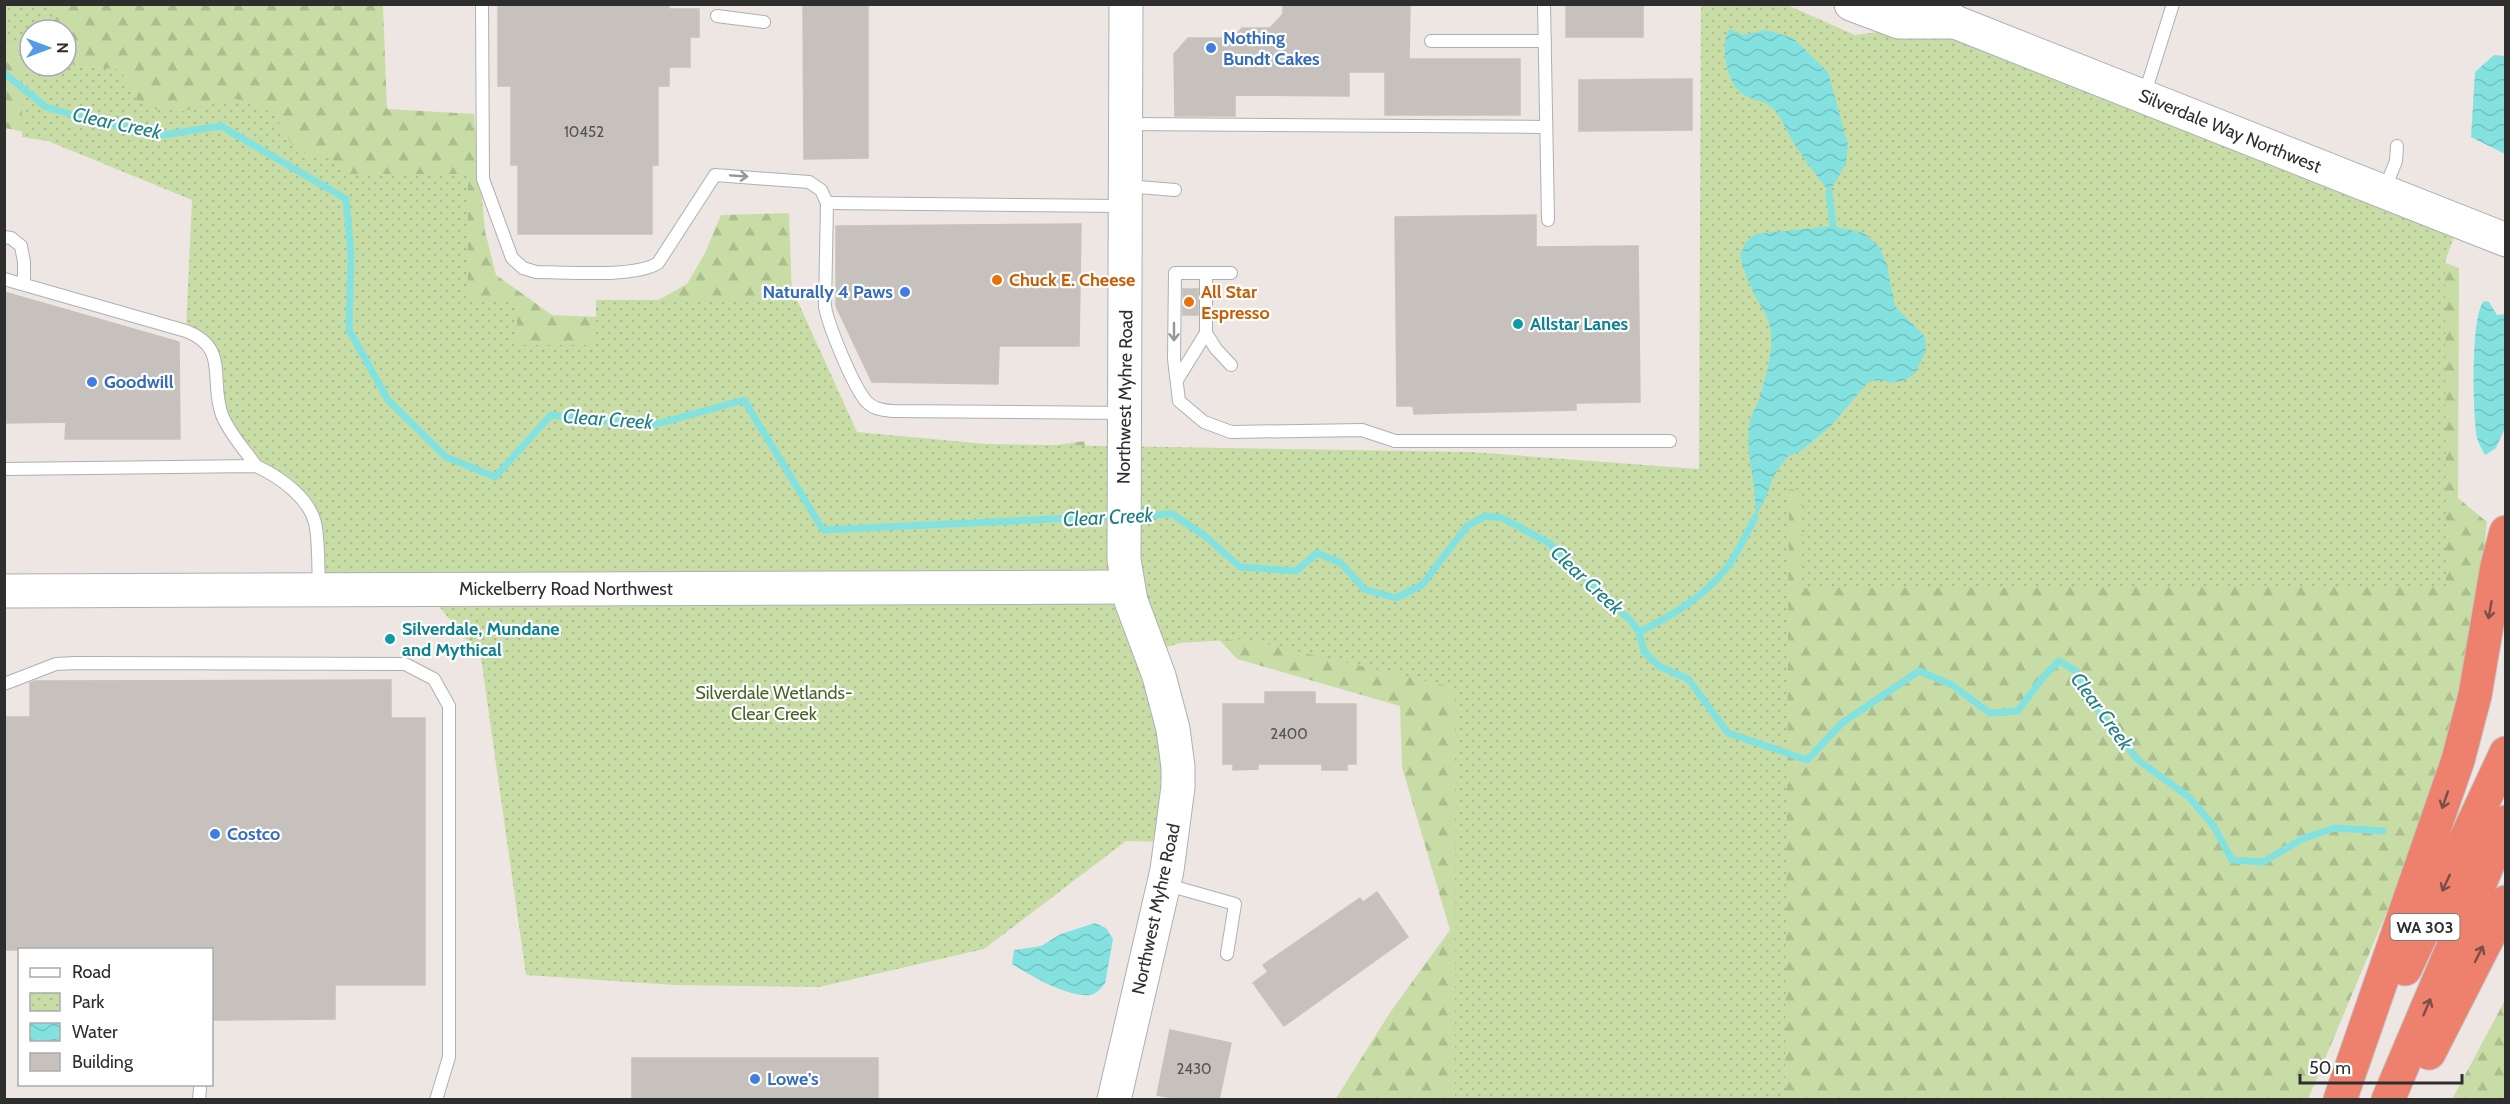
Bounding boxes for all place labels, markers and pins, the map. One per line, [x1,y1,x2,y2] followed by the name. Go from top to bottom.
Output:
[1223,27,1320,70] place label: Nothing Bundt Cakes
[1204,41,1218,55] marker: Nothing Bundt Cakes
[1009,269,1135,291] place label: Chuck E. Cheese
[990,273,1004,287] marker: Chuck E. Cheese
[762,281,893,303] place label: Naturally 4 Paws
[1201,281,1270,324] place label: All Star Espresso
[898,285,912,299] marker: Naturally 4 Paws
[1182,295,1196,309] marker: All Star Espresso
[1530,313,1628,335] place label: Allstar Lanes
[1511,317,1525,331] marker: Allstar Lanes
[104,371,174,393] place label: Goodwill
[85,375,99,389] marker: Goodwill
[402,618,560,661] place label: Silverdale, Mundane and Mythical
[383,632,397,646] marker: Silverdale, Mundane and Mythical
[227,823,280,845] place label: Costco
[208,827,222,841] marker: Costco
[767,1068,819,1090] place label: Lowe's
[748,1072,762,1086] marker: Lowe's

